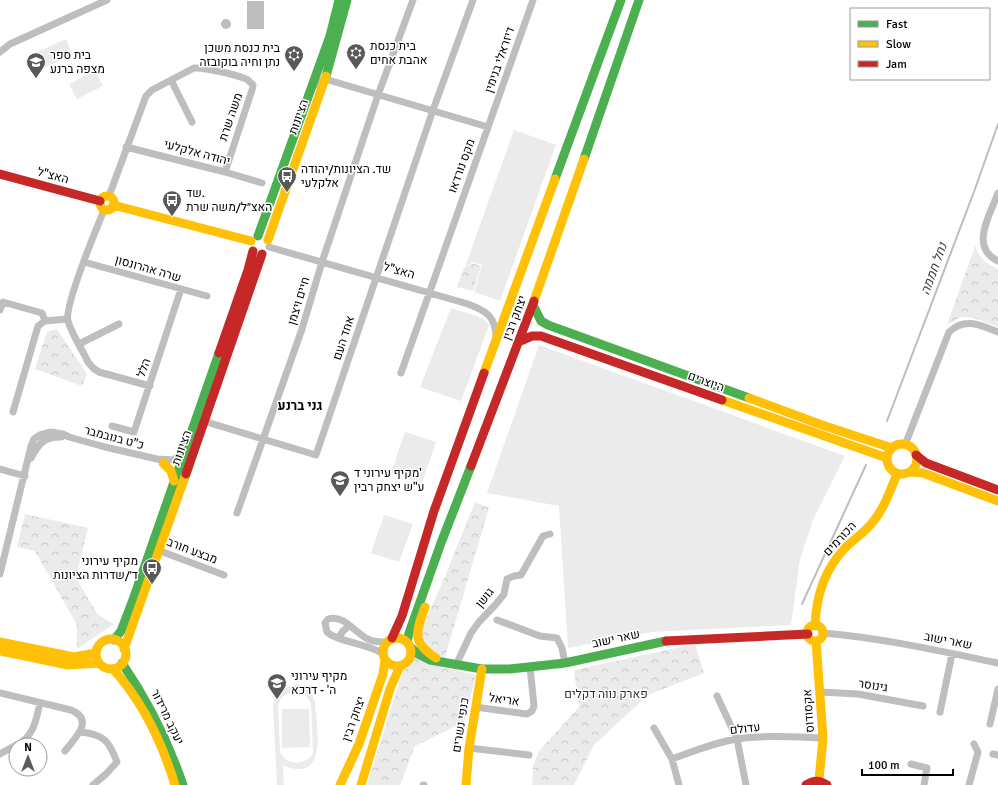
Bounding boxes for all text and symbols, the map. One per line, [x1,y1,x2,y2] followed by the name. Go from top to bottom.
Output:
[850,8,990,80] legend
[886,17,907,32] text: Fast
[482,25,518,95] street label: דיזראלי בנימין
[886,37,911,52] text: Slow
[370,39,428,68] place label: בית כנסת אהבת אחים
[199,41,281,70] place label: בית כנסת משכן נתן וחיה בוקובזה
[345,42,367,70] synagogue icon: בית כנסת אהבת אחים
[283,44,305,72] synagogue icon: בית כנסת משכן נתן וחיה בוקובזה
[50,48,105,77] place label: בית ספר מצפה ברנע
[25,51,47,79] school or university icon: בית ספר מצפה ברנע
[886,57,907,72] text: Jam
[216,91,246,143] street label: משה שרת
[286,97,312,137] street label: הציונות
[162,137,232,169] street label: יהודה אלקלעי
[445,137,479,195] street label: מקס נורדאו
[301,162,391,191] place label: שד. הציונות/יהודה אלקלעי
[36,165,70,187] street label: האצ"ל
[276,165,298,193] bus stop icon: שד. הציונות/יהודה אלקלעי
[186,186,272,215] place label: שד. האצ״ל/משה שרת
[161,189,183,217] bus stop icon: שד. האצ״ל/משה שרת
[917,240,951,297] water label: נחל חממה
[113,252,183,286] street label: שרה אהרונסון
[382,259,416,283] street label: האצ"ל
[285,275,313,327] street label: חיים ויצמן
[500,293,530,343] street label: יצחק רבין
[330,314,358,362] street label: אחד העם
[134,356,154,380] street label: הלל
[686,368,726,396] street label: היוצרים
[278,398,323,414] district label: גני ברנע
[82,423,146,453] street label: כ"ט בנובמבר
[169,428,195,468] street label: הציונות
[354,466,425,495] place label: מקיף עירוני ד' ע"ש יצחק רבין
[329,469,351,497] school or university icon: מקיף עירוני ד' ע"ש יצחק רבין
[820,519,860,559] street label: הכורמים
[165,534,219,568] street label: מבצע חורב
[53,554,138,583] place label: מקיף עירוני ד׳/שדרות הציונות
[141,557,163,585] bus stop icon: מקיף עירוני ד׳/שדרות הציונות
[473,585,498,611] street label: גושן
[591,627,641,651] street label: שאר ישוב
[923,629,973,653] street label: שאר ישוב
[291,669,347,698] place label: מקיף עירוני ה' - דרכא
[266,672,288,700] school or university icon: מקיף עירוני ה' - דרכא
[857,676,889,696] street label: גינוסר
[147,687,187,747] street label: יעקב מרידור
[564,687,648,702] park label: פארק נווה דקלים
[800,688,818,733] street label: אקסודוס
[488,690,521,710] street label: אריאל
[339,694,369,744] street label: יצחק רבין
[449,696,473,754] street label: כנפי נשרים
[729,720,761,738] street label: עדולם
[8,737,48,777] north arrow
[24,741,32,754] text: N
[862,751,953,777] scale bar
[868,758,900,773] text: 100 m

